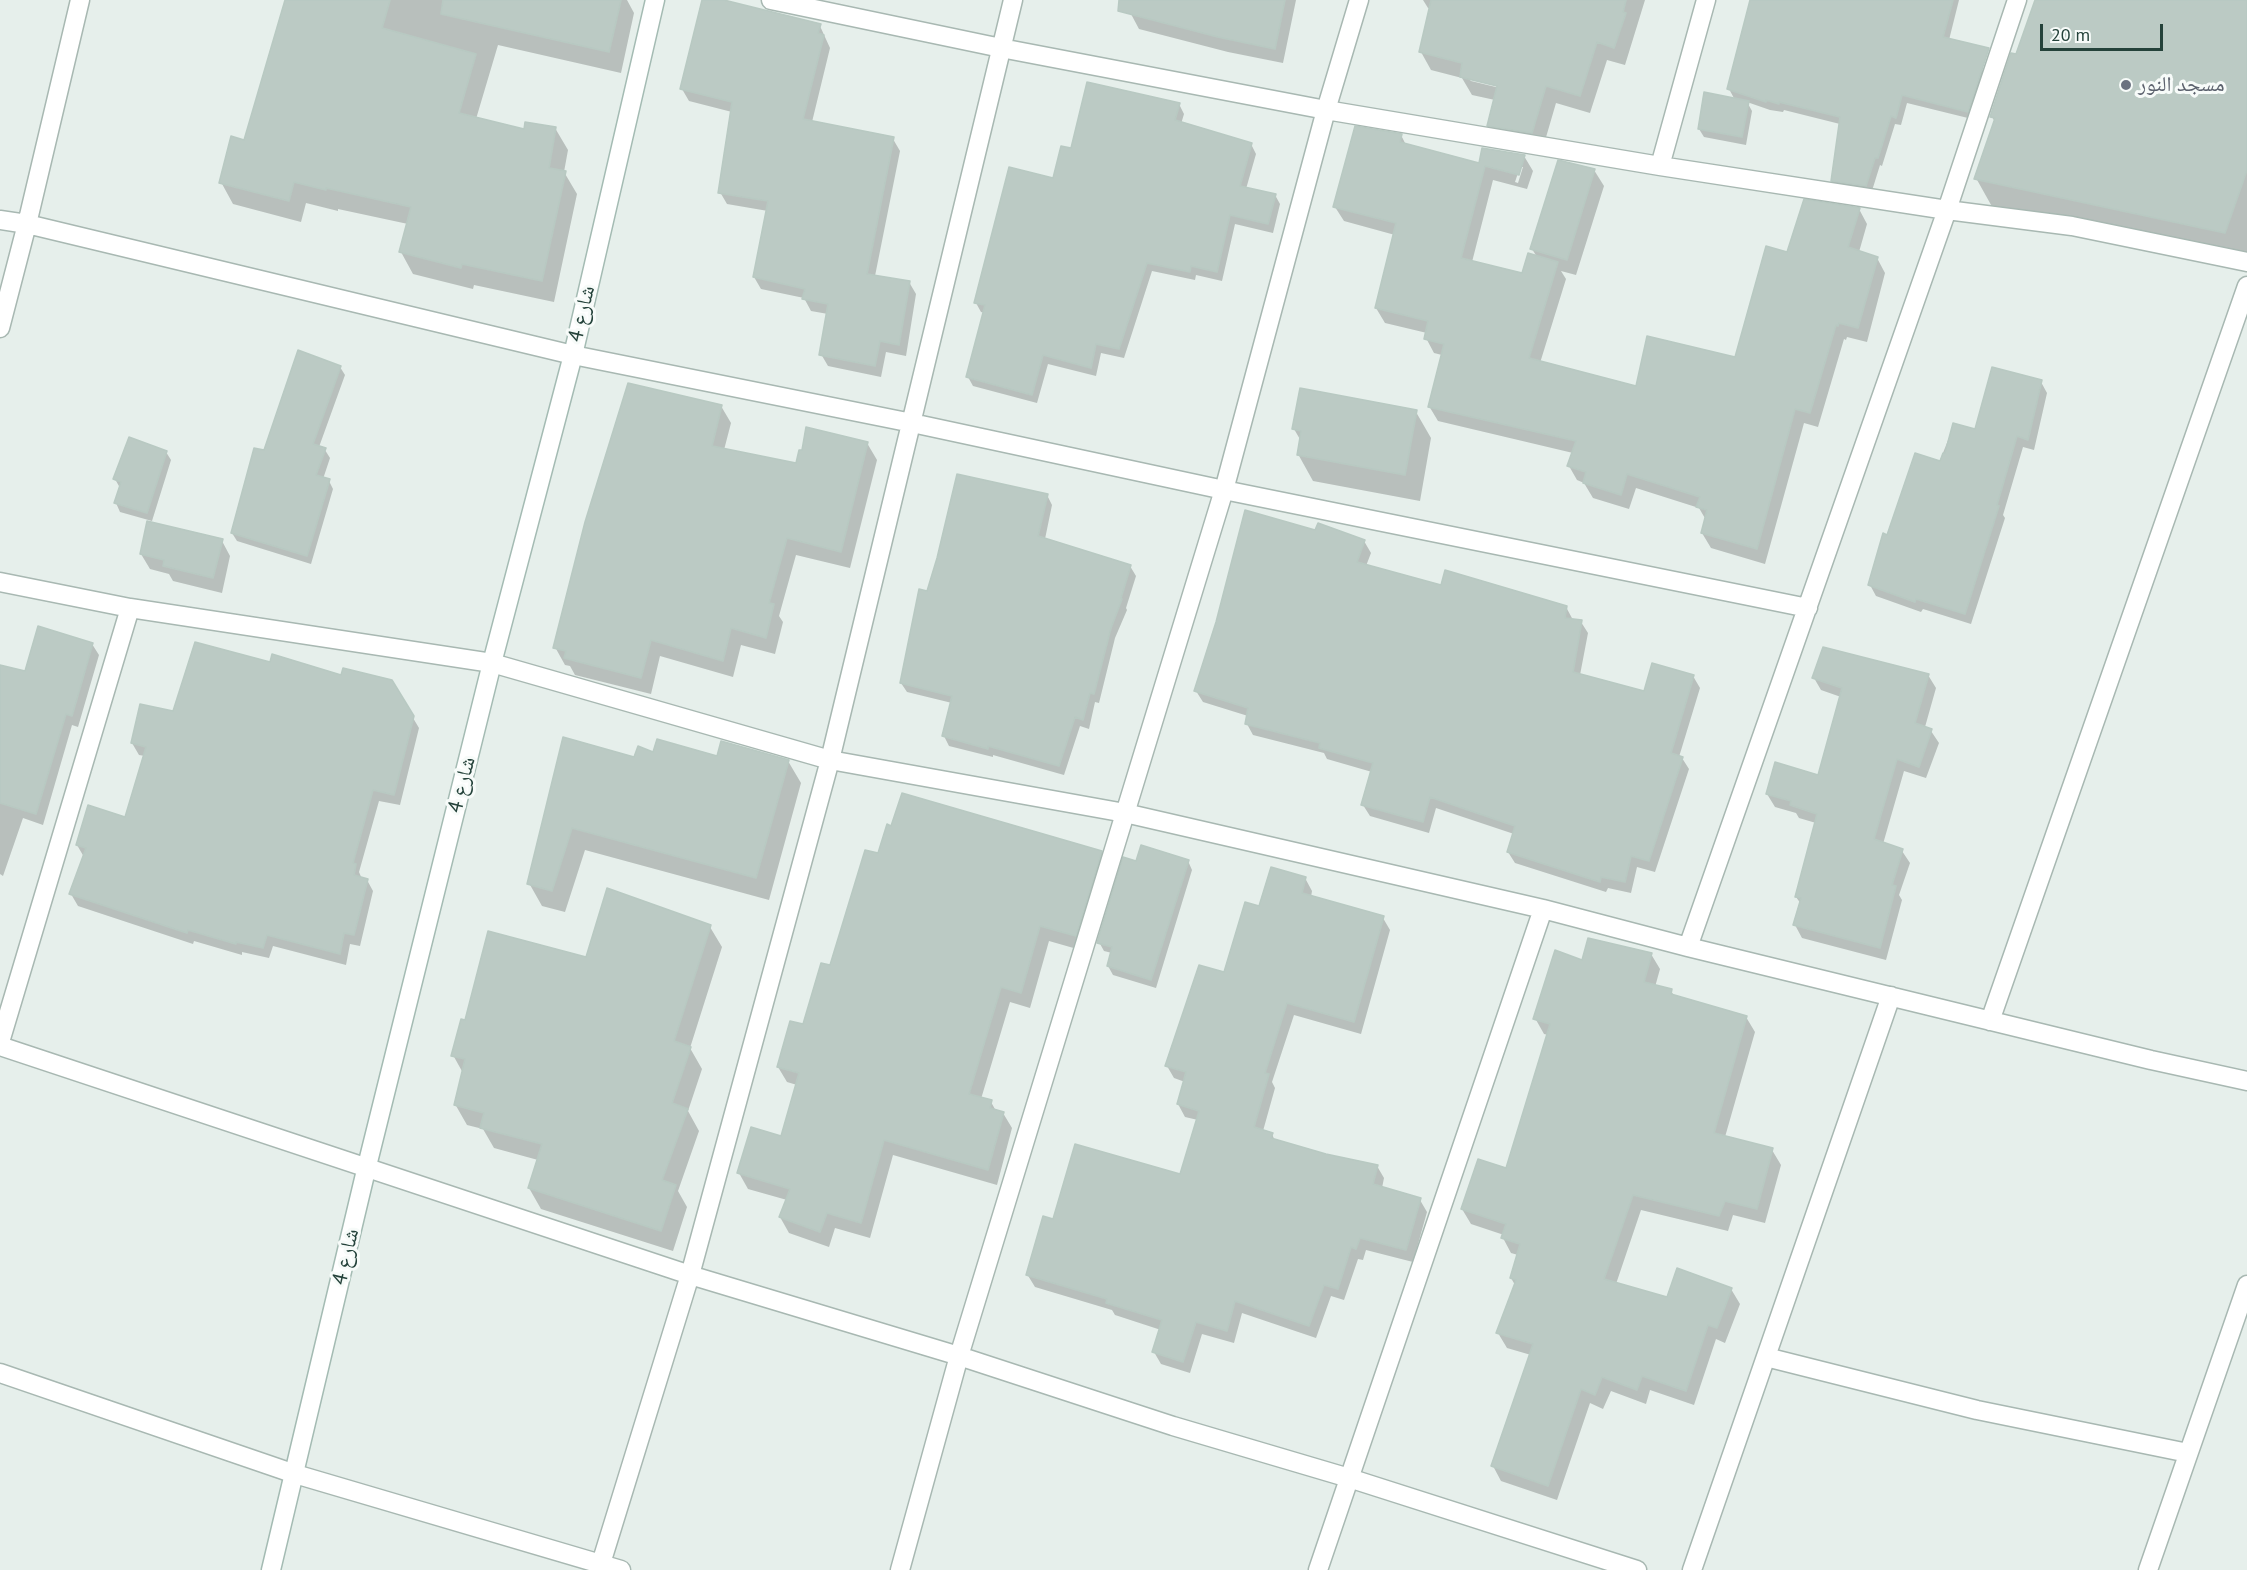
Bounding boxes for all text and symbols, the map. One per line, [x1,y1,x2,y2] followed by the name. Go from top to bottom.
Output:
[2043,12,2166,50] scale bar
[2051,23,2090,46] text: 20 m
[2138,72,2225,98] place label: مسجد النور
[2119,78,2133,92] marker: مسجد النور
[563,283,601,345] street label: شارع 4
[443,754,481,816] street label: شارع 4
[327,1226,365,1288] street label: شارع 4

